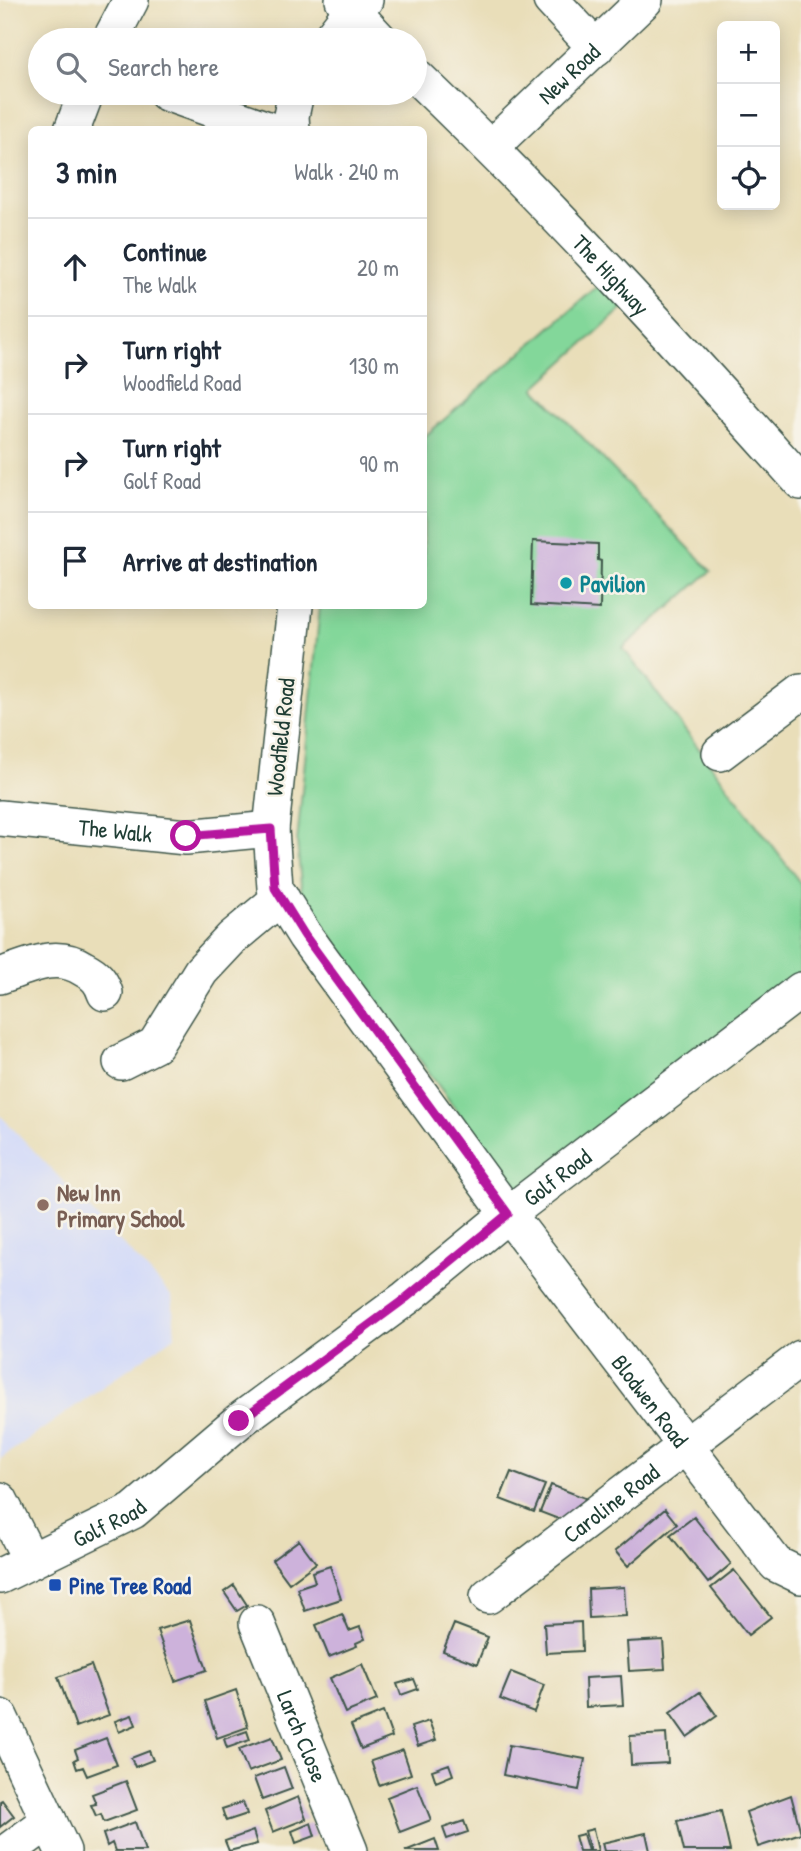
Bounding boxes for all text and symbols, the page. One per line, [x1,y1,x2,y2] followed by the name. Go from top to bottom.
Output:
[717,21,780,210] map controls
[717,21,780,84] button: +
[28,28,427,105] search box
[531,36,606,110] street label: New Road
[52,48,90,86] icon: search
[108,49,219,84] text: Search here
[717,84,780,147] button: −
[717,147,780,210] button: locate
[56,152,117,192] text: 3 min
[294,156,399,187] text: Walk · 240 m
[566,227,657,322] street label: The Highway
[123,234,207,269] text: Continue
[56,248,94,286] icon: ahead
[357,252,399,283] text: 20 m
[123,269,197,300] text: The Walk
[123,332,221,367] text: Turn right
[56,346,94,384] icon: right
[349,350,399,381] text: 130 m
[123,367,241,398] text: Woodfield Road
[123,430,221,465] text: Turn right
[56,444,94,482] icon: right
[359,448,399,479] text: 90 m
[123,465,201,496] text: Golf Road
[56,542,94,580] icon: arrive
[123,544,318,579] text: Arrive at destination
[580,568,645,599] place label: Pavilion
[558,575,574,591] marker: Pavilion
[258,677,302,797] street label: Woodfield Road
[77,811,154,849] street label: The Walk
[170,820,201,851] route start
[516,1141,597,1213] street label: Golf Road
[57,1177,185,1235] place label: New Inn Primary School
[35,1197,51,1213] marker: New Inn Primary School
[605,1348,696,1453] street label: Blodwen Road
[223,1405,254,1436] route end
[556,1456,665,1550] street label: Caroline Road
[67,1492,152,1554] street label: Golf Road
[69,1570,191,1601] place label: Pine Tree Road
[47,1577,63,1593] marker: Pine Tree Road
[271,1685,336,1786] street label: Larch Close

